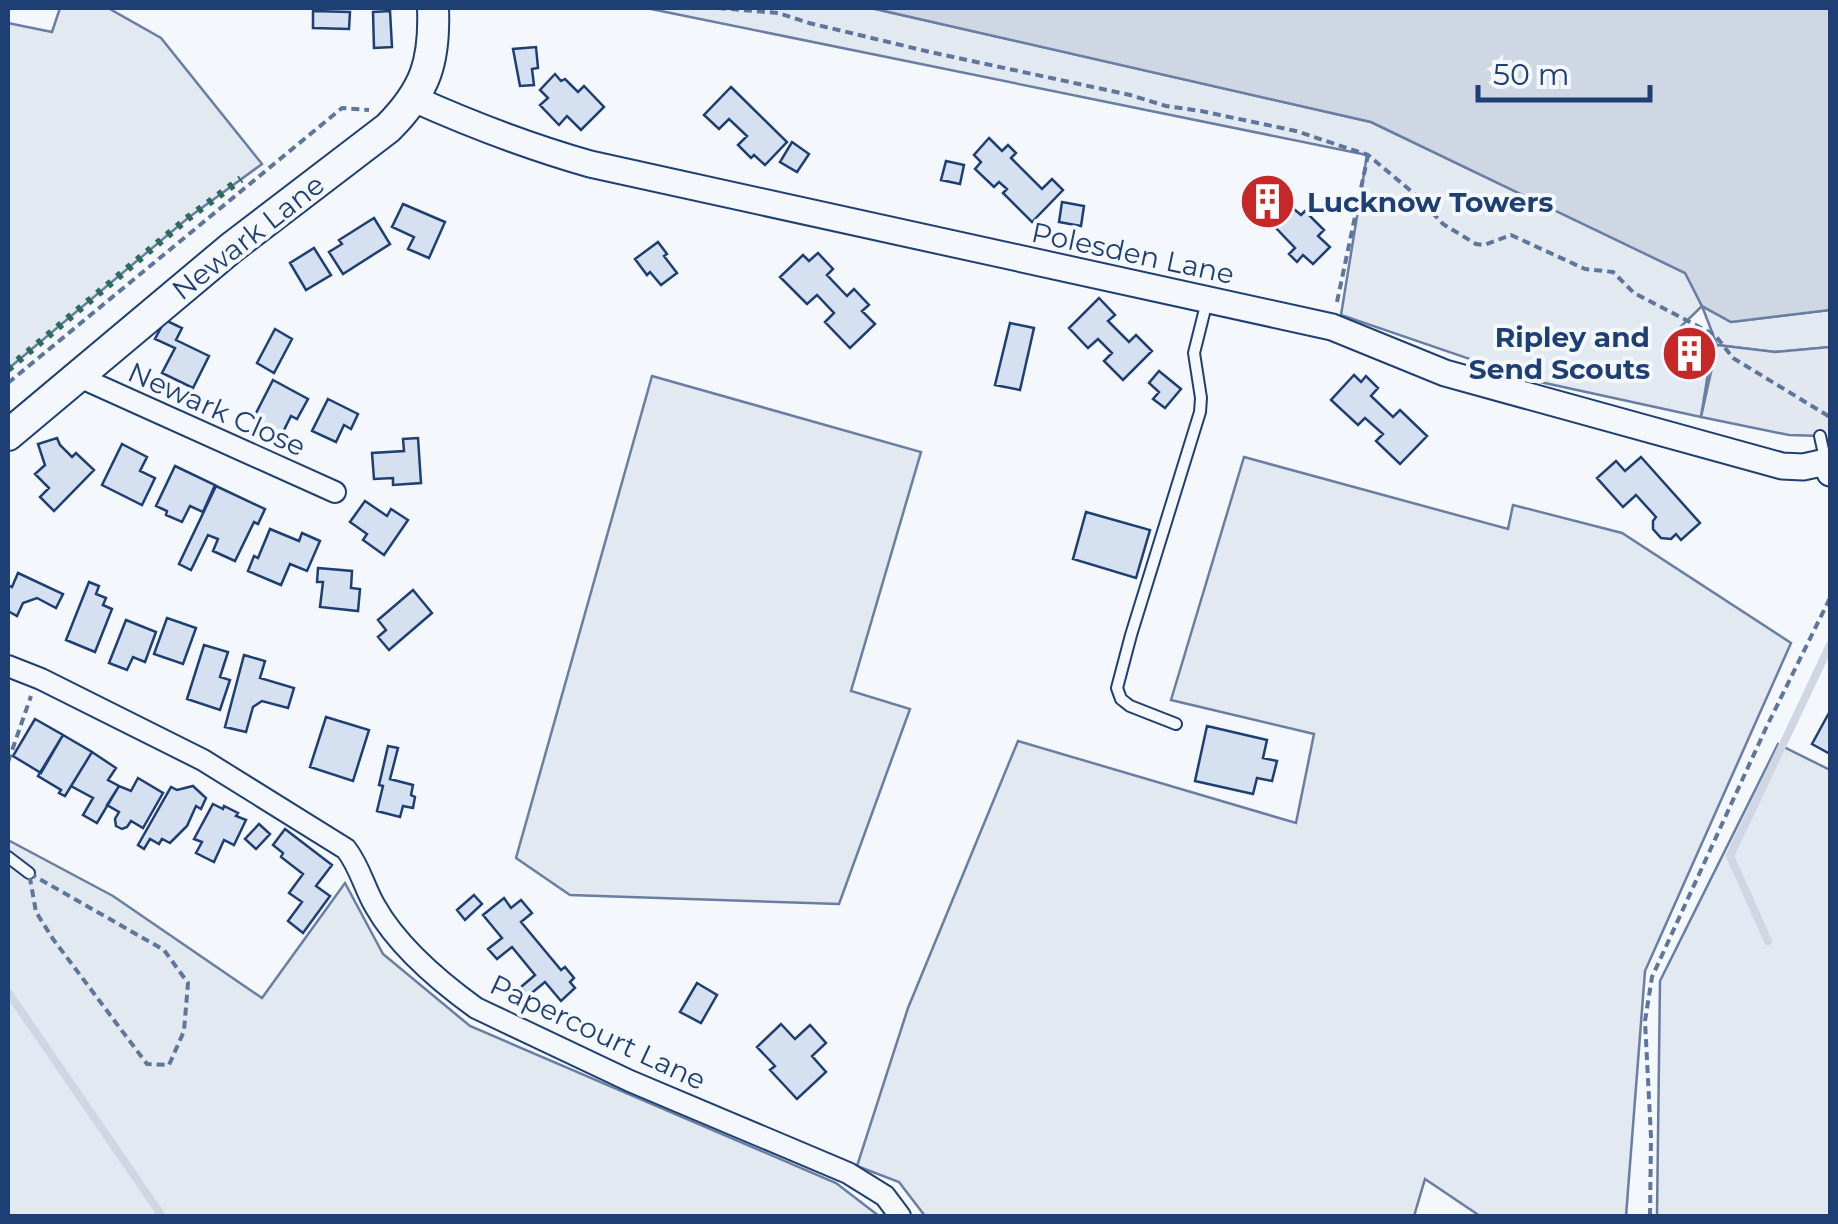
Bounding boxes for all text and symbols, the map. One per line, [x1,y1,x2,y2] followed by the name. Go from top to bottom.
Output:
[1478,40,1650,102] scale bar
[1493,56,1570,93] text: 50 m
[165,167,331,307] street label: Newark Lane
[1238,172,1298,232] building icon: Lucknow Towers
[1307,185,1554,219] place label: Lucknow Towers
[1029,215,1237,291] street label: Polesden Lane
[1469,320,1650,386] place label: Ripley and Send Scouts
[1659,323,1719,383] building icon: Ripley and Send Scouts
[123,355,311,463] street label: Newark Close
[485,967,711,1097] street label: Papercourt Lane

